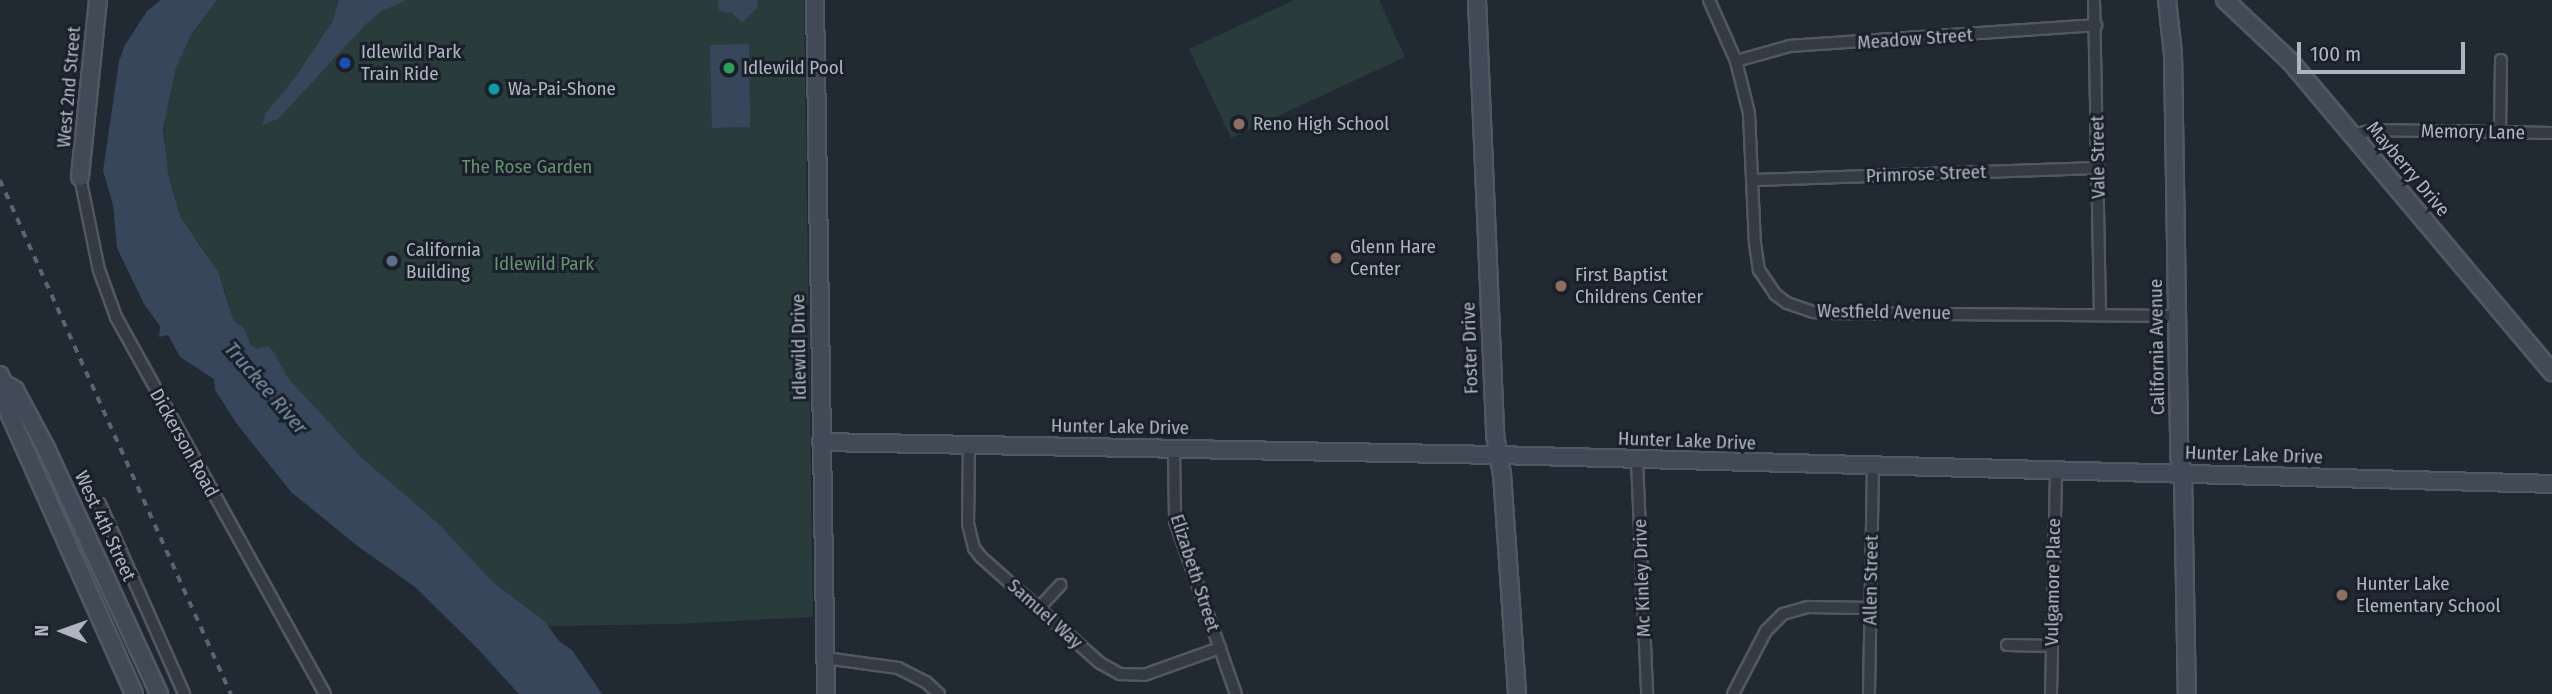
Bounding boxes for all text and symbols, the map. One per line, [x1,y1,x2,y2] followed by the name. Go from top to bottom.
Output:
[1856,24,1974,54] street label: Meadow Street
[52,25,86,149] street label: West 2nd Street
[2300,28,2468,72] scale bar
[361,41,461,85] place label: Idlewild Park Train Ride
[2310,41,2361,67] text: 100 m
[335,53,355,73] marker: Idlewild Park Train Ride
[743,57,844,79] place label: Idlewild Pool
[721,60,737,76] marker: Idlewild Pool
[508,78,616,100] place label: Wa-Pai-Shone
[486,81,502,97] marker: Wa-Pai-Shone
[1253,113,1389,135] place label: Reno High School
[2086,115,2110,199] street label: Vale Street
[1231,116,1247,132] marker: Reno High School
[2362,117,2454,221] street label: Mayberry Drive
[2421,120,2525,144] street label: Memory Lane
[462,156,592,178] park label: The Rose Garden
[1865,161,1987,187] street label: Primrose Street
[1350,236,1436,280] place label: Glenn Hare Center
[406,239,481,283] place label: California Building
[1328,250,1344,266] marker: Glenn Hare Center
[384,253,400,269] marker: California Building
[494,253,594,275] park label: Idlewild Park
[1575,264,1703,308] place label: First Baptist Childrens Center
[1553,278,1569,294] marker: First Baptist Childrens Center
[2144,279,2170,415] street label: California Avenue
[787,294,811,400] street label: Idlewild Drive
[1817,299,1951,325] street label: Westfield Avenue
[1457,301,1483,395] street label: Foster Drive
[219,337,313,439] water label: Truckee River
[145,385,223,501] street label: Dickerson Road
[1051,414,1189,440] street label: Hunter Lake Drive
[1618,427,1756,455] street label: Hunter Lake Drive
[2185,441,2323,469] street label: Hunter Lake Drive
[70,467,140,585] street label: West 4th Street
[1165,511,1225,635] street label: Elizabeth Street
[1629,518,1655,638] street label: Mc Kinley Drive
[2040,518,2066,646] street label: Vulgamore Place
[1859,535,1883,625] street label: Allen Street
[2356,573,2501,617] place label: Hunter Lake Elementary School
[1003,574,1087,654] street label: Samuel Way
[2334,587,2350,603] marker: Hunter Lake Elementary School
[28,596,98,666] north arrow
[30,625,53,637] text: N

